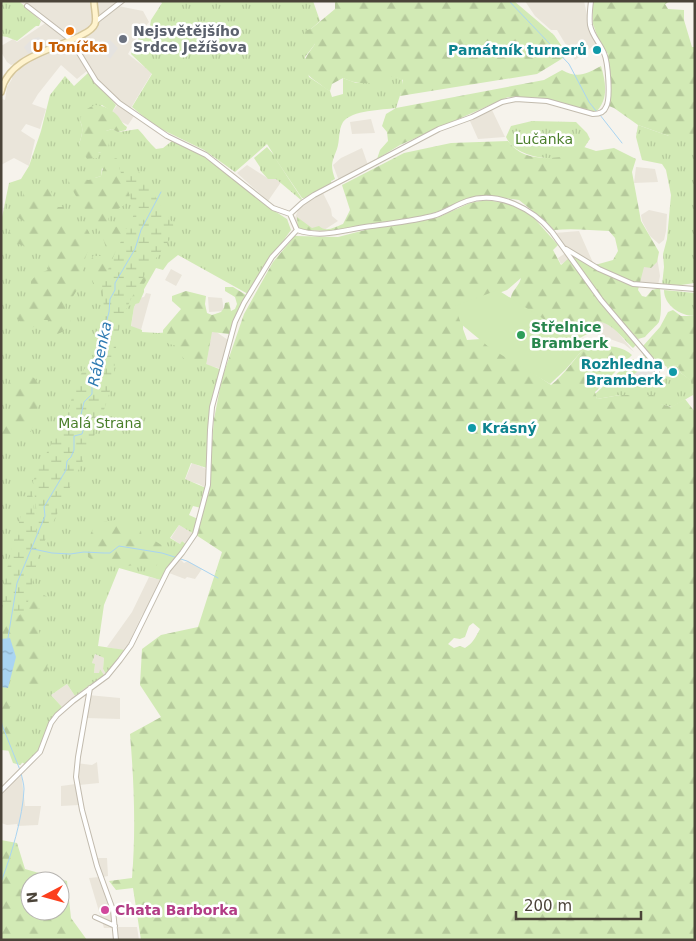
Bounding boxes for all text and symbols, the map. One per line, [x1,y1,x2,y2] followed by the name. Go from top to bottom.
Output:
[133,23,247,55] place label: Nejsvětějšího Srdce Ježíšova
[64,25,76,37] marker: U Toníčka
[117,33,129,45] marker: Nejsvětějšího Srdce Ježíšova
[32,39,108,55] place label: U Toníčka
[448,42,587,58] place label: Památník turnerů
[591,44,603,56] marker: Památník turnerů
[515,131,573,147] park label: Lučanka
[531,319,609,351] place label: Střelnice Bramberk
[84,320,116,388] water label: Rábenka
[515,329,527,341] marker: Střelnice Bramberk
[581,356,664,388] place label: Rozhledna Bramberk
[667,366,679,378] marker: Rozhledna Bramberk
[58,415,142,431] park label: Malá Strana
[482,420,537,436] place label: Krásný
[466,422,478,434] marker: Krásný
[20,871,70,921] north arrow
[516,888,641,920] scale bar
[24,891,41,904] text: N
[524,897,572,915] text: 200 m
[115,902,238,918] place label: Chata Barborka
[99,904,111,916] marker: Chata Barborka

